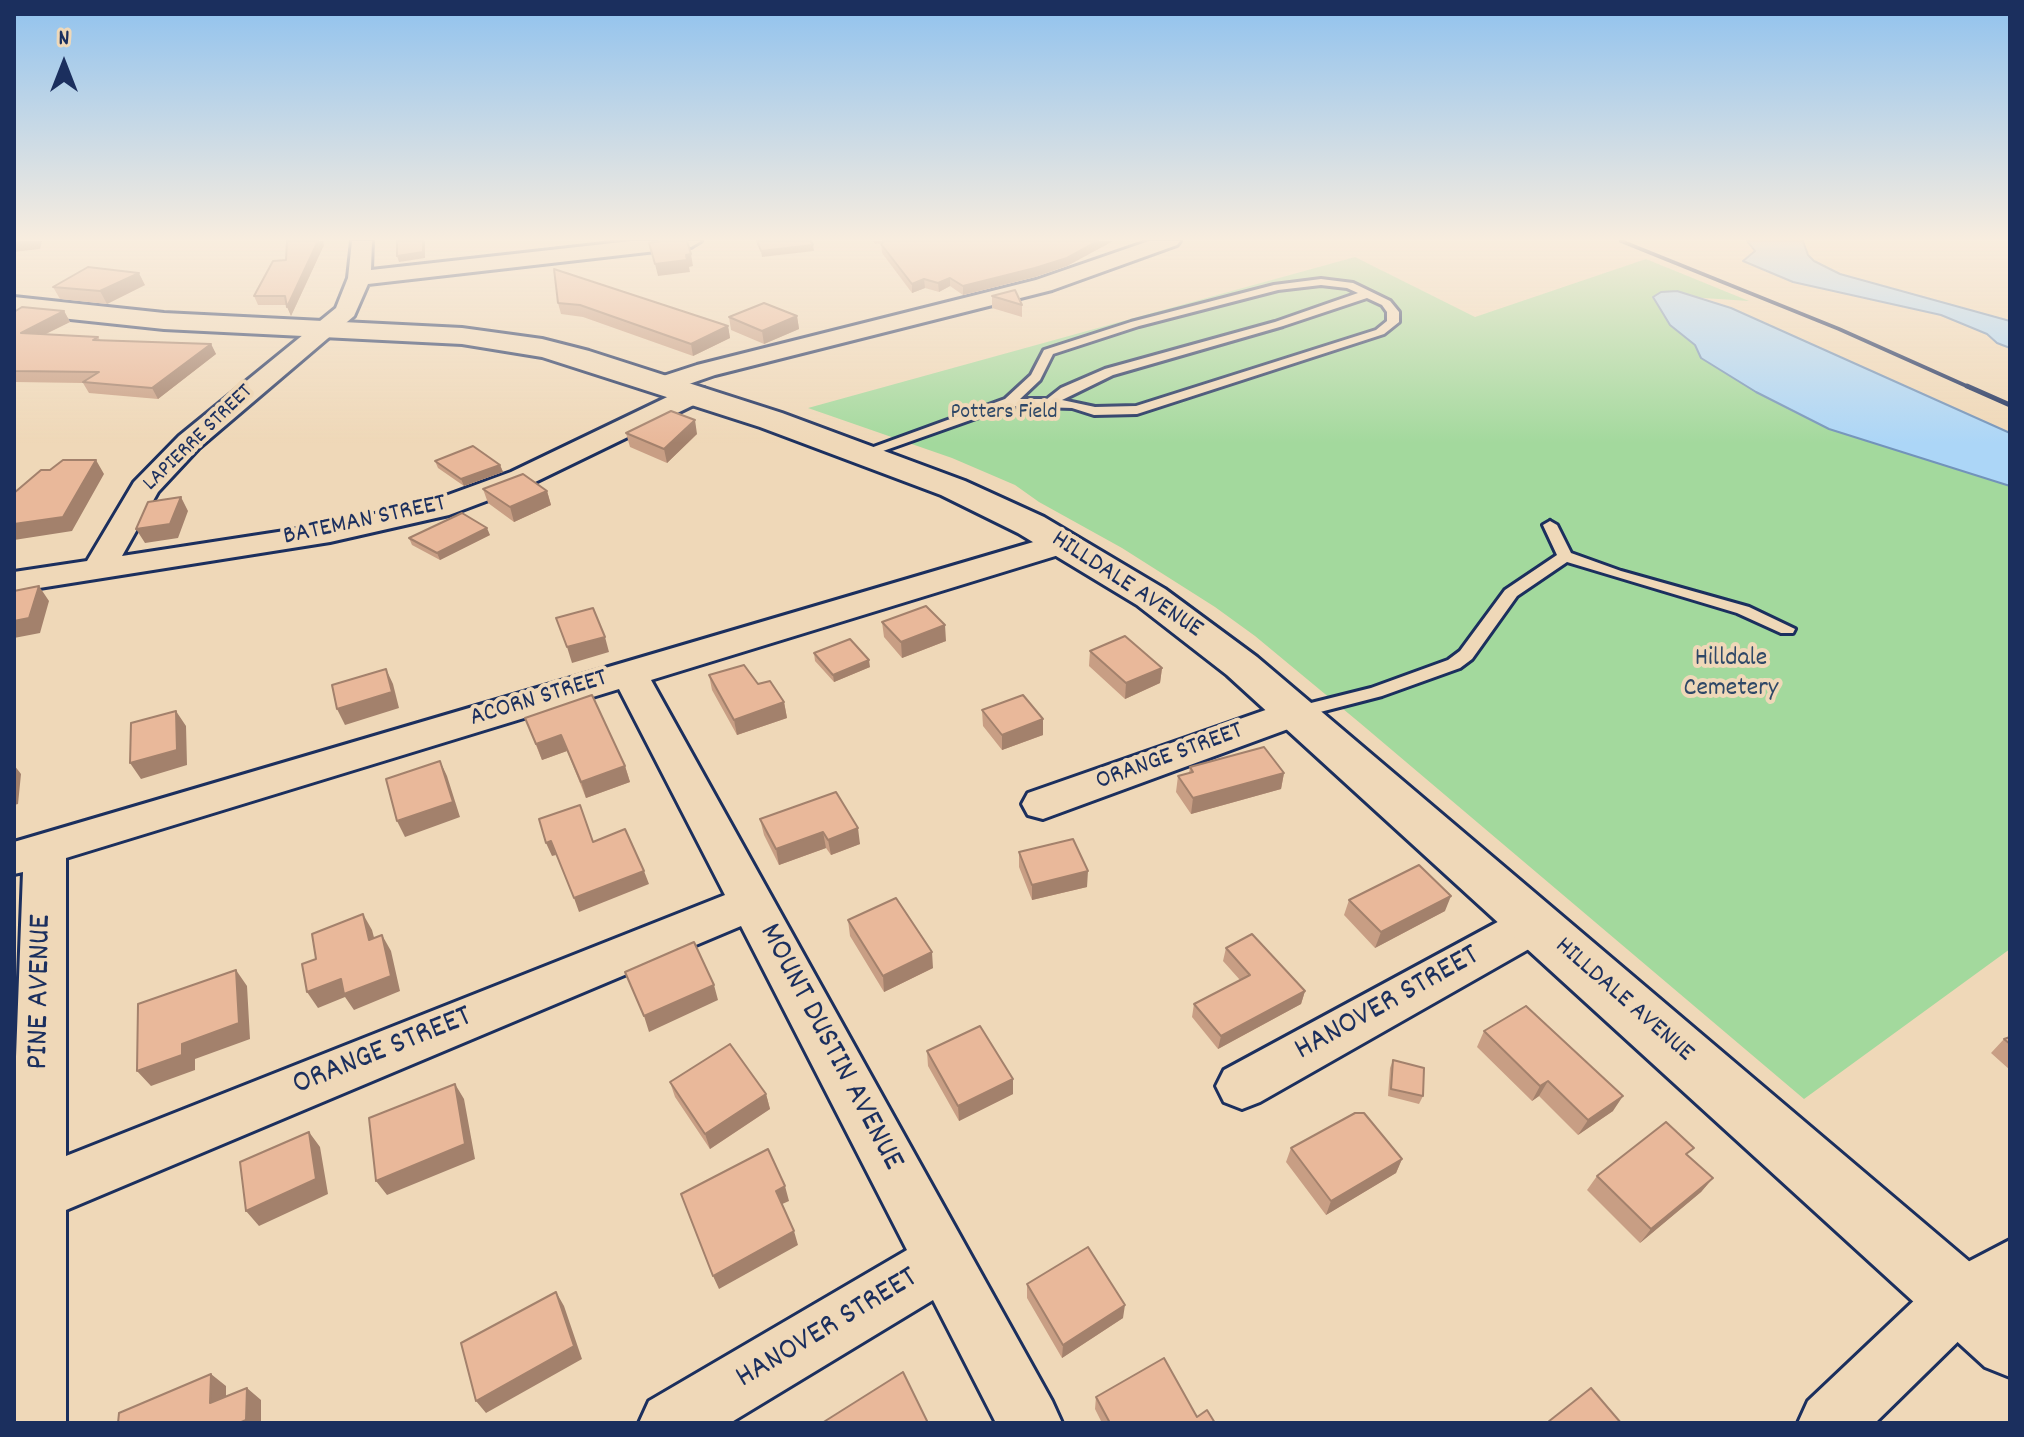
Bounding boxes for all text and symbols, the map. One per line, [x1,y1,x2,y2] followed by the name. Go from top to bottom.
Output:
[24,24,104,104] north arrow
[59,24,69,55] text: N
[139,380,259,498] street label: LAPIERRE STREET
[950,401,1058,427] park label: Potters Field
[281,490,449,554] street label: BATEMAN STREET
[1044,525,1208,647] street label: HILLDALE AVENUE
[1684,644,1778,706] park label: Hilldale Cemetery
[467,664,611,736] street label: ACORN STREET
[1092,717,1248,799] street label: ORANGE STREET
[21,914,63,1070] street label: PINE AVENUE
[748,918,910,1178] street label: MOUNT DUSTIN AVENUE
[1547,932,1699,1070] street label: HILLDALE AVENUE
[1289,938,1487,1072] street label: HANOVER STREET
[288,1000,478,1106] street label: ORANGE STREET
[730,1261,926,1399] street label: HANOVER STREET

